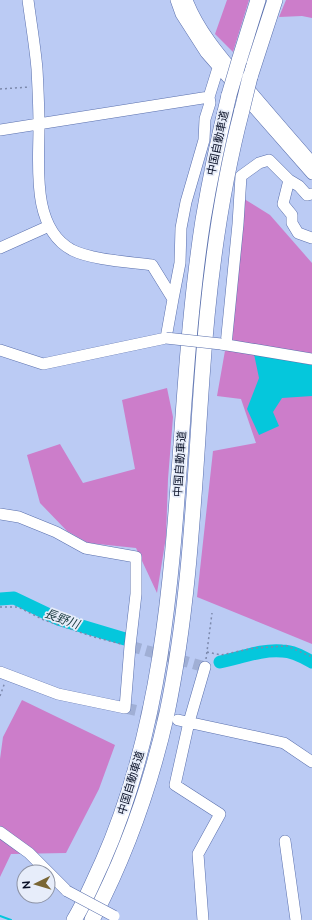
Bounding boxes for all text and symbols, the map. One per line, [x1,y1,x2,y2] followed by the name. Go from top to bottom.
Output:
[205,109,231,177] street label: 中国自動車道
[171,431,189,497] street label: 中国自動車道
[43,606,83,632] water label: 長野川
[115,750,147,816] street label: 中国自動車道
[16,864,56,904] north arrow
[20,880,33,890] text: N

